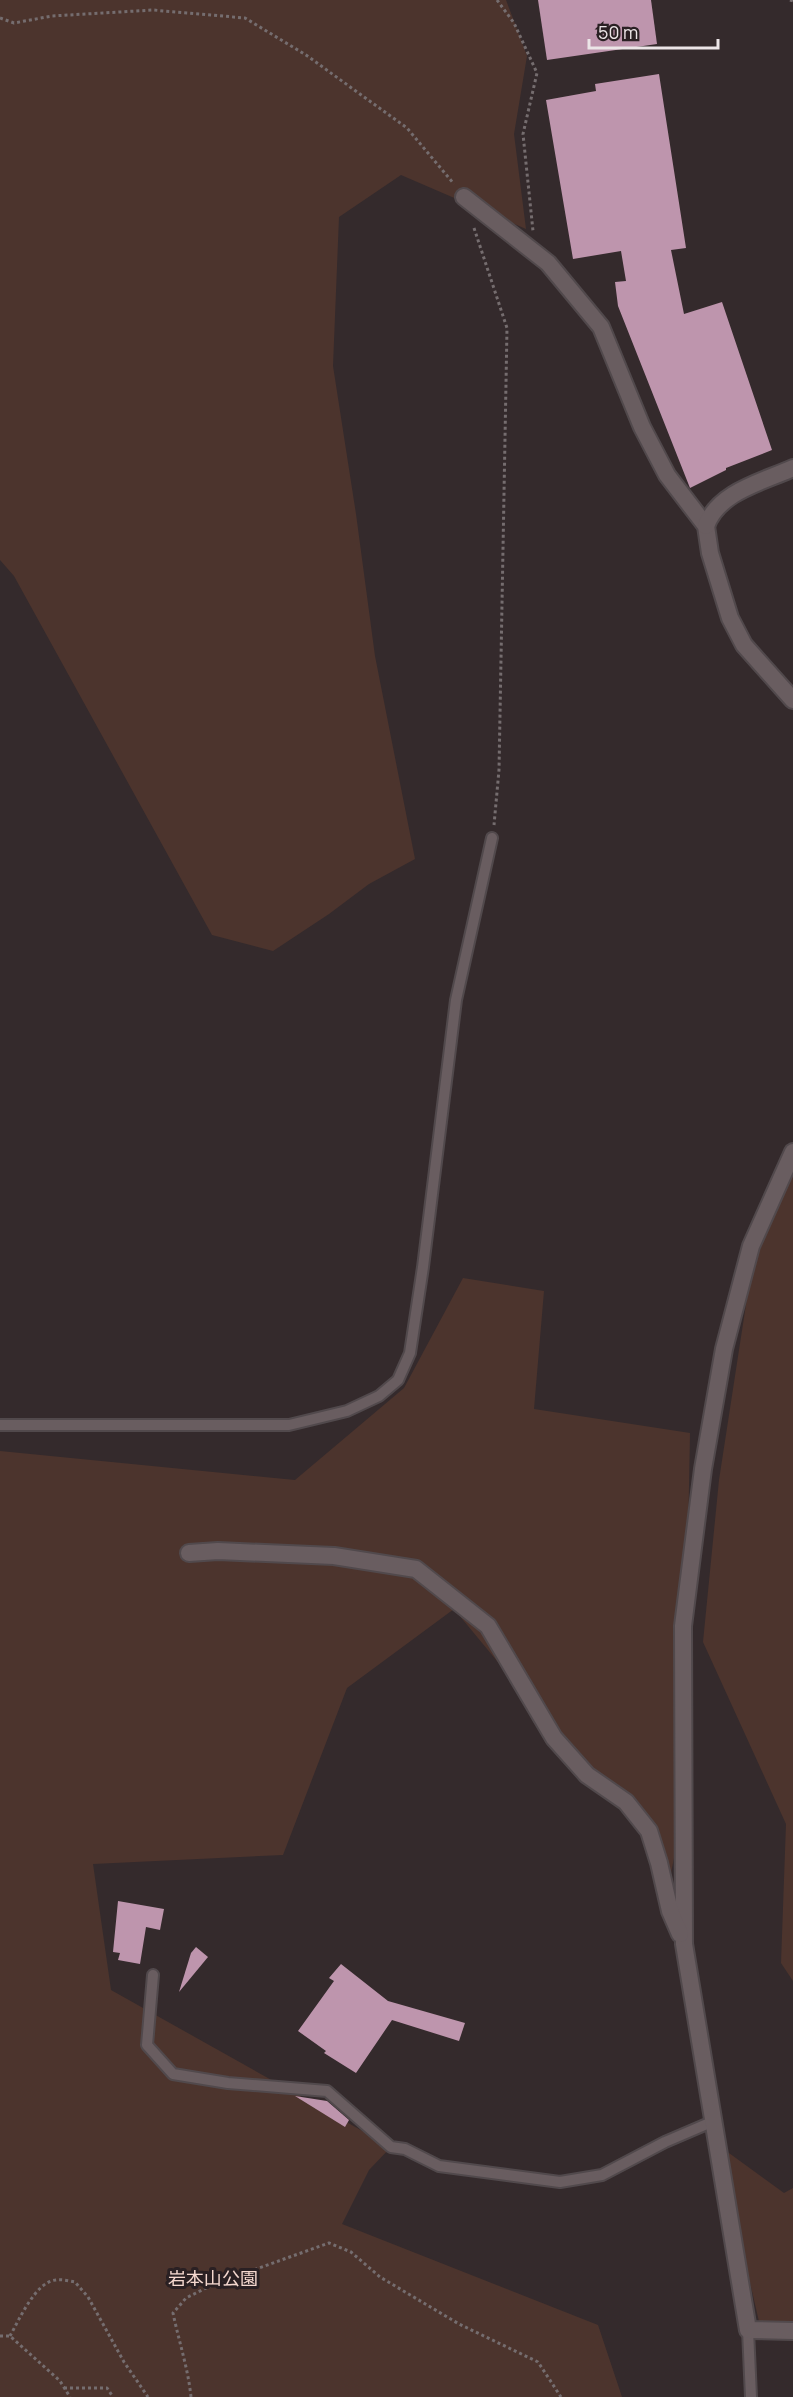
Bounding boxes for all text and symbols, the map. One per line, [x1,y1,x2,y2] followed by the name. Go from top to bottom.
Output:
[589,12,718,50] scale bar
[598,20,638,44] text: 50 m
[168,2266,258,2290] park label: 岩本山公園

